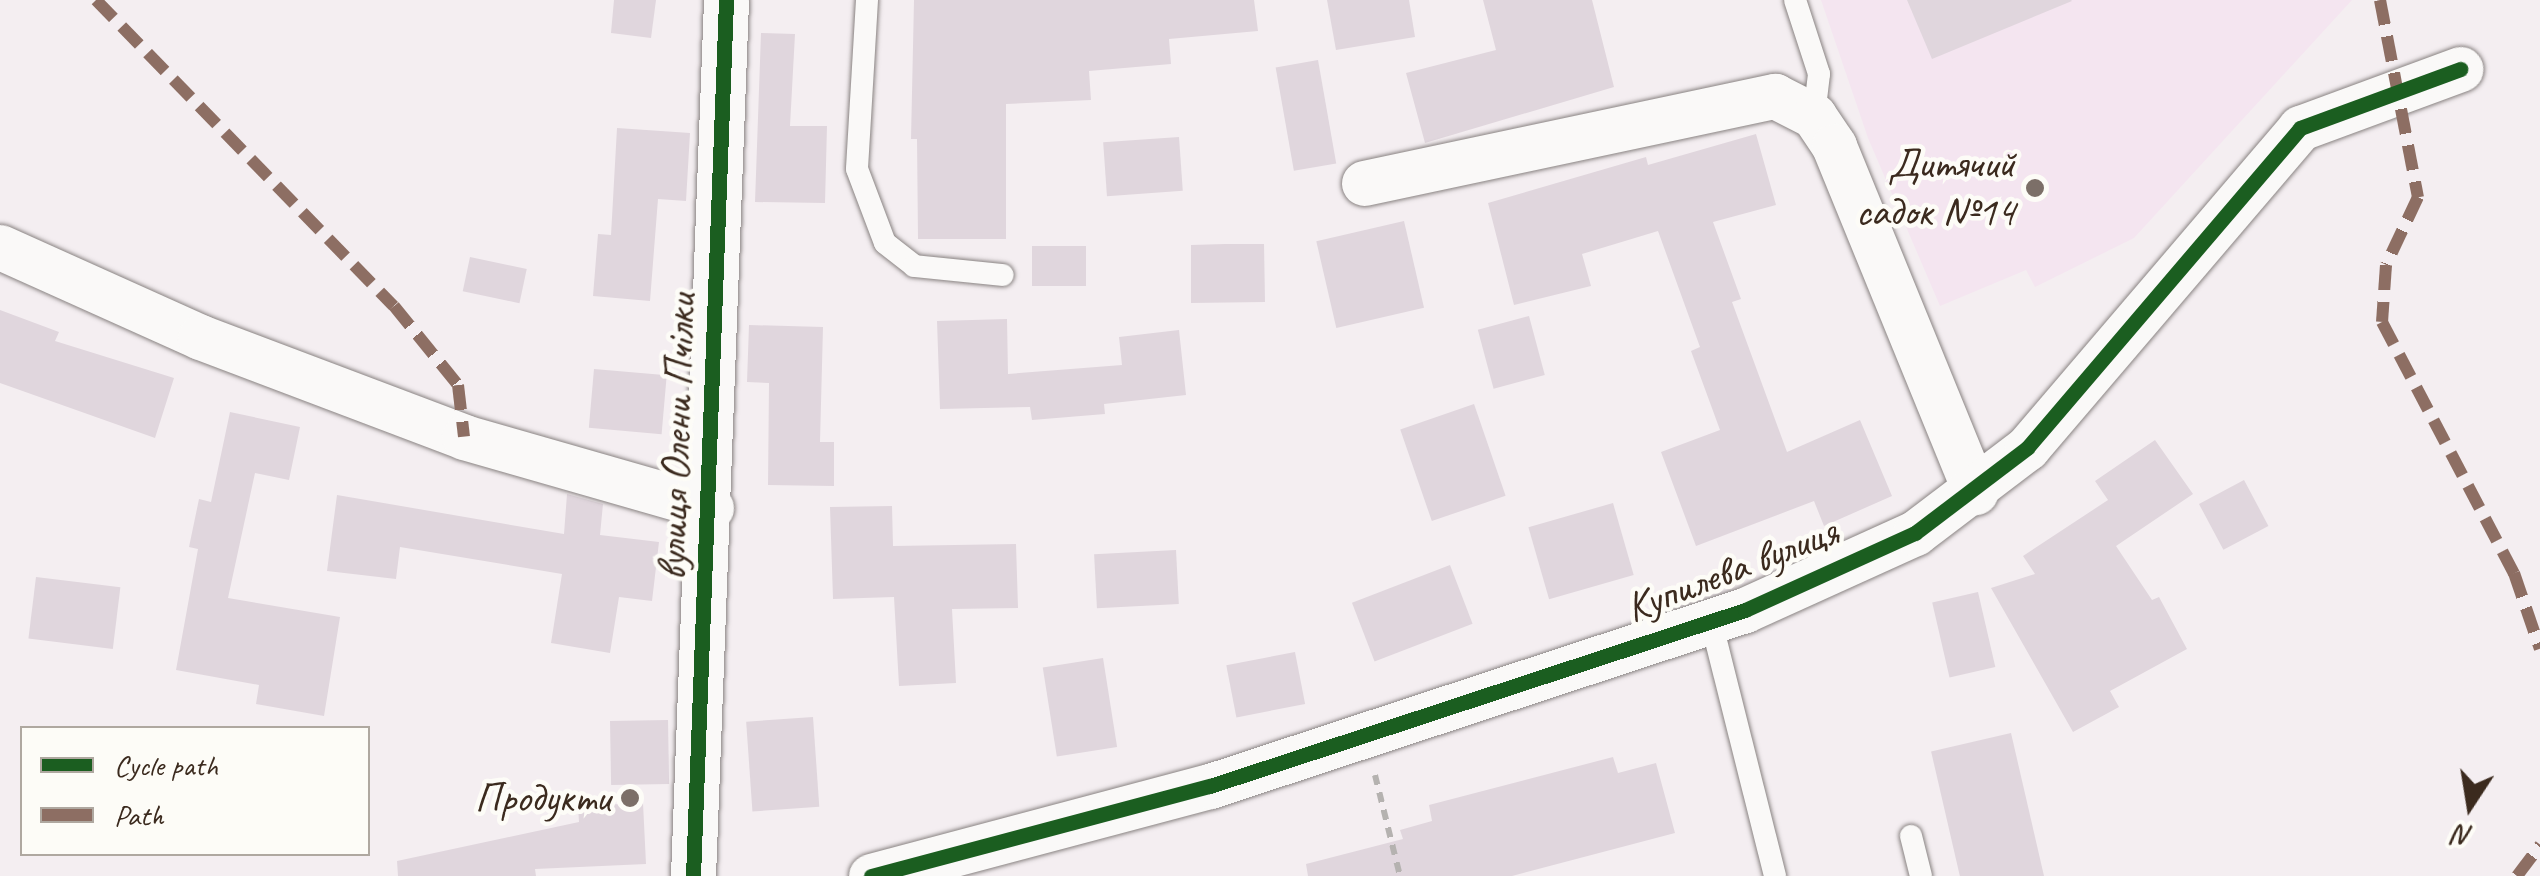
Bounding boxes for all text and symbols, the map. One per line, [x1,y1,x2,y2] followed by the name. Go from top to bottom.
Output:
[1856,139,2015,238] place label: Дитячий садок №14
[2024,177,2046,199] marker: Дитячий садок №14
[647,293,707,581] street label: вулиця Олени Пчілки
[1618,506,1846,634] street label: Купилева вулиця
[20,726,370,856] legend
[114,746,218,784] text: Cycle path
[2420,756,2520,856] north arrow
[475,773,610,823] place label: Продукти
[619,787,641,809] marker: Продукти
[114,796,163,834] text: Path
[2452,817,2476,855] text: N

